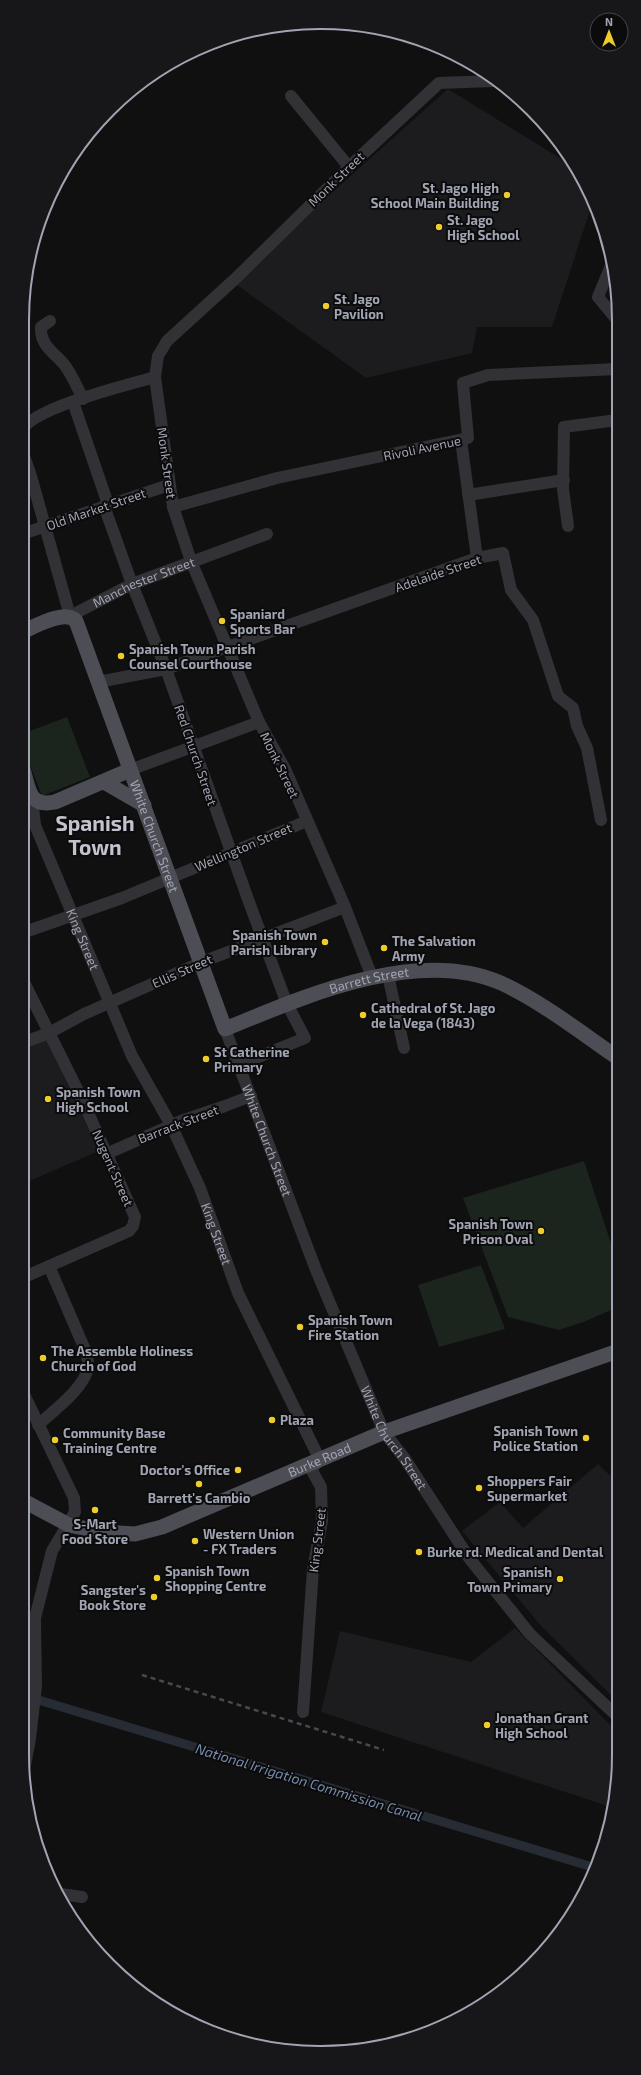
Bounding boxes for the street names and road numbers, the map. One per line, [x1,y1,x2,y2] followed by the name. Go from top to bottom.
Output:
[305,148,367,210] street label: Monk Street
[154,426,180,500] street label: Monk Street
[382,432,462,464] street label: Rivoli Avenue
[44,484,148,533] street label: Old Market Street
[393,551,483,595] street label: Adelaide Street
[90,554,197,611] street label: Manchester Street
[171,702,221,808] street label: Red Church Street
[257,729,303,801] street label: Monk Street
[127,778,182,895] street label: White Church Street
[192,819,294,875] street label: Wellington Street
[63,906,103,972] street label: King Street
[150,951,214,991] street label: Ellis Street
[327,963,410,997] street label: Barrett Street
[239,1082,295,1199] street label: White Church Street
[136,1101,220,1147] street label: Barrack Street
[89,1127,137,1209] street label: Nugent Street
[198,1201,235,1267] street label: King Street
[357,1383,431,1493] street label: White Church Street
[285,1439,353,1480] street label: Burke Road
[305,1507,329,1573] street label: King Street

